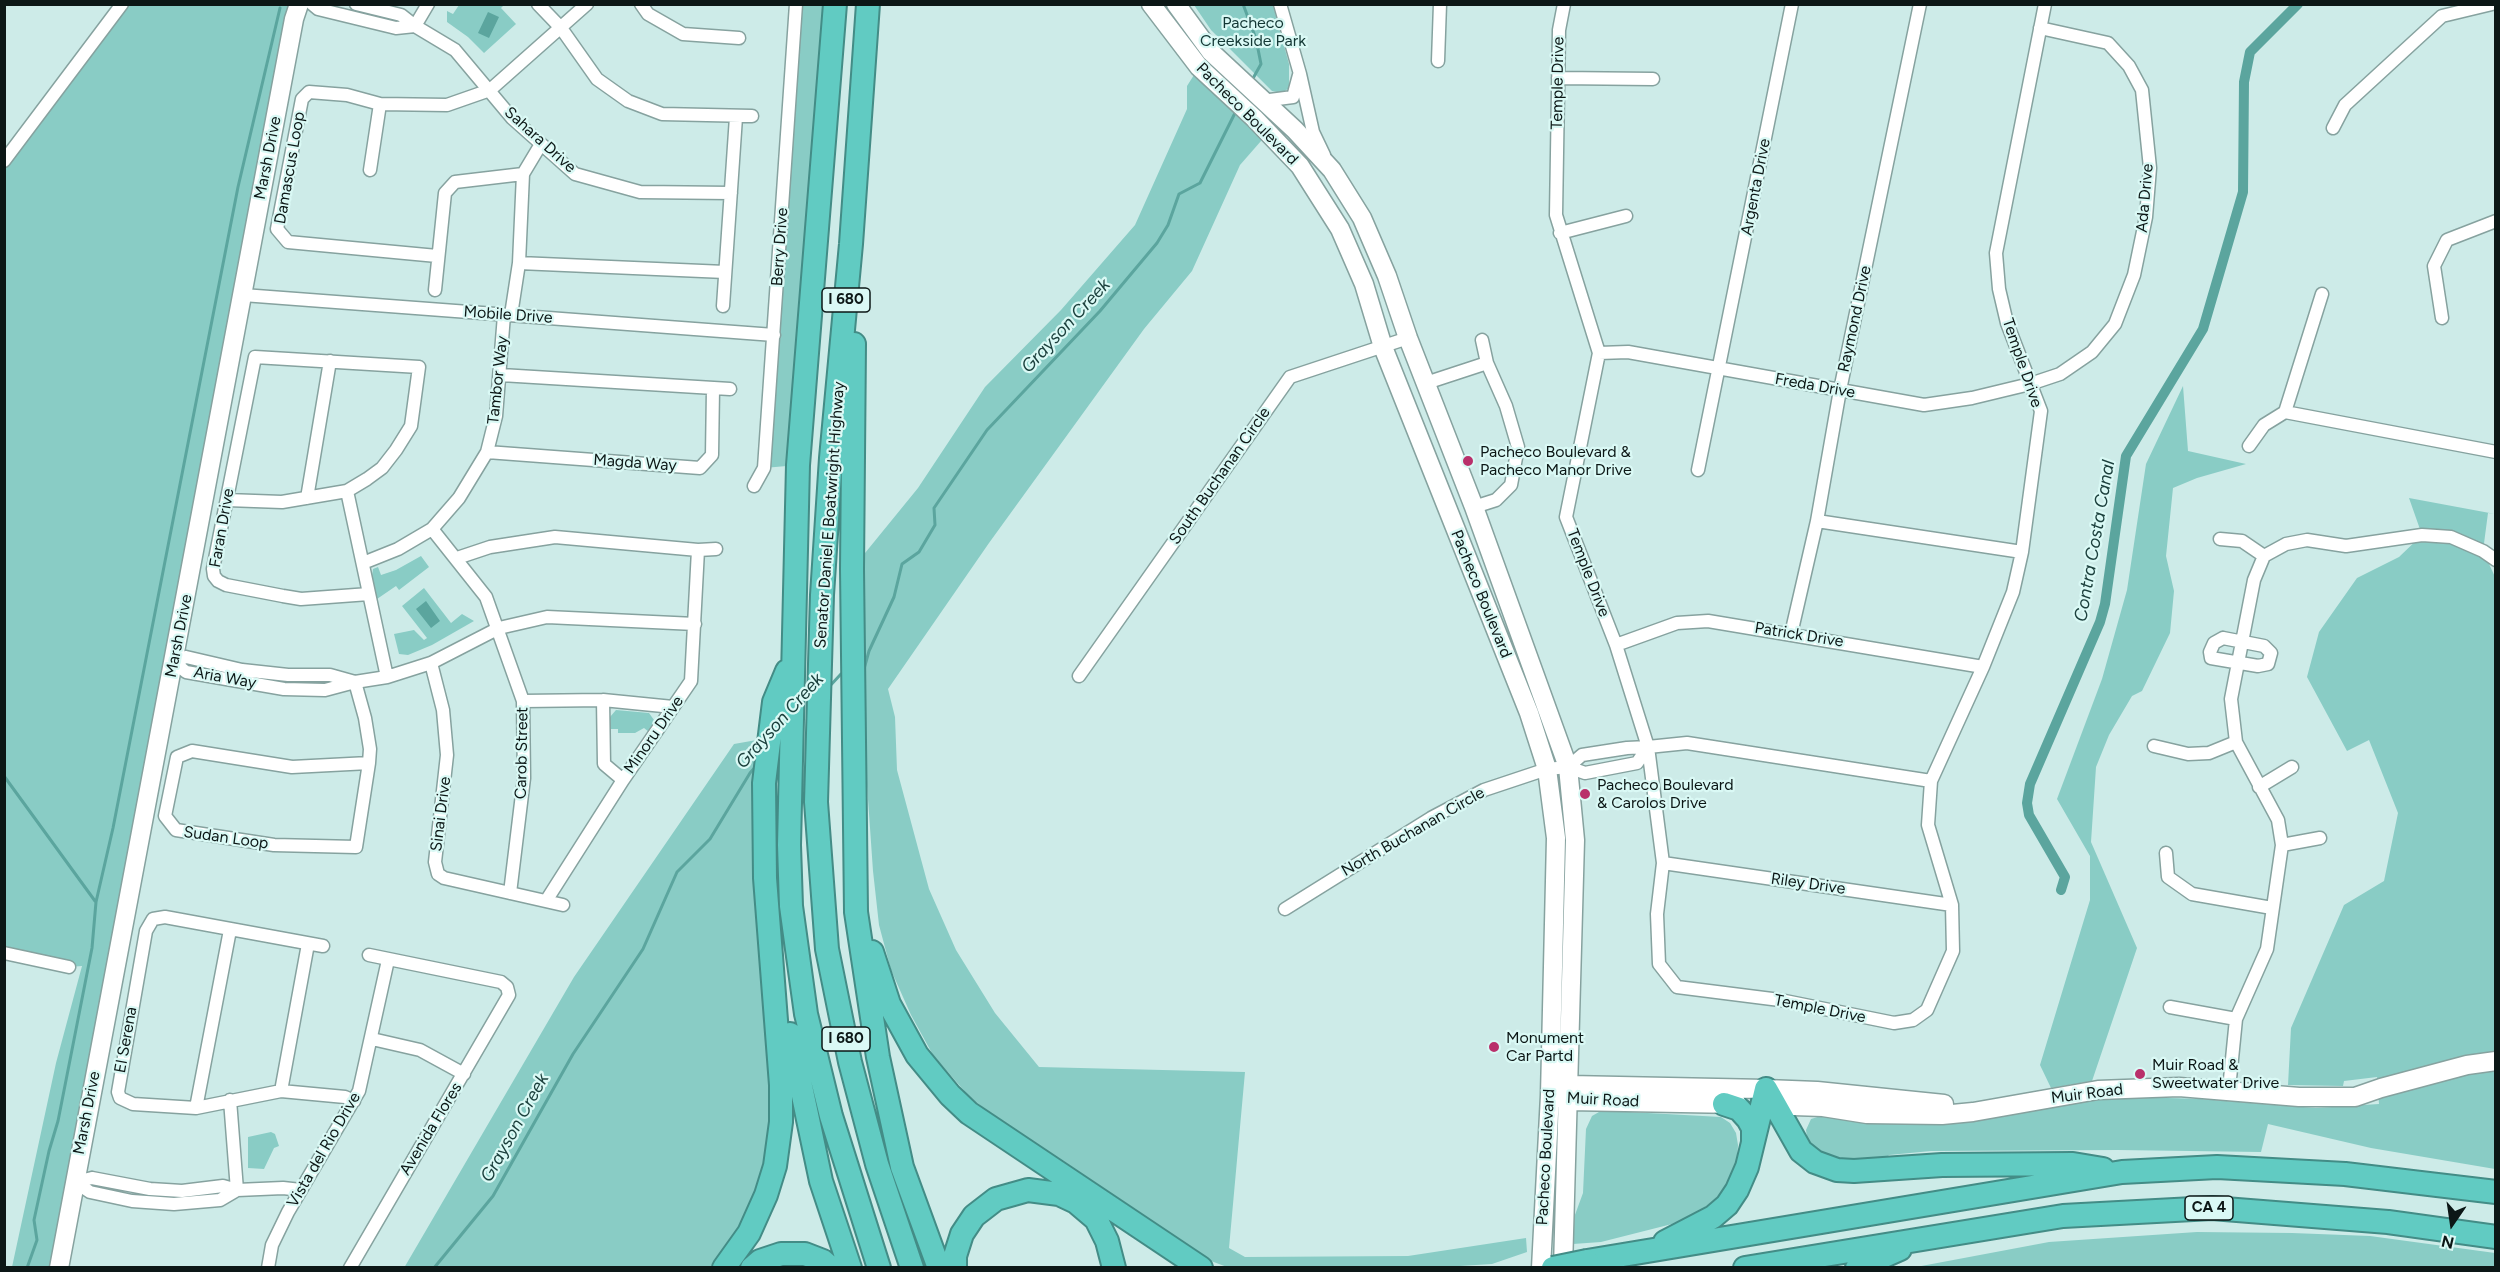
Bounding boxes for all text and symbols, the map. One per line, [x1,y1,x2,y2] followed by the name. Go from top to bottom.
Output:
[1200,13,1306,51] park label: Pacheco Creekside Park
[1548,36,1568,130] street label: Temple Drive
[1192,59,1302,169] street label: Pacheco Boulevard
[500,103,580,177] street label: Sahara Drive
[271,110,309,226] street label: Damascus Loop
[251,115,285,201] street label: Marsh Drive
[1737,137,1775,237] street label: Argenta Drive
[2132,163,2158,233] street label: Ada Drive
[768,207,792,287] street label: Berry Drive
[1834,264,1876,374] street label: Raymond Drive
[1017,274,1115,378] water label: Grayson Creek
[822,288,870,312] road number: I 680
[463,302,553,328] street label: Mobile Drive
[1998,316,2046,410] street label: Temple Drive
[484,335,512,425] street label: Tambor Way
[1773,369,1857,403] street label: Freda Drive
[811,381,849,649] street label: Senator Daniel E Boatwright Highway
[1165,404,1275,548] street label: South Buchanan Circle
[1480,442,1632,480] place label: Pacheco Boulevard & Pacheco Manor Drive
[593,451,677,475] street label: Magda Way
[1461,454,1475,468] marker: Pacheco Boulevard & Pacheco Manor Drive
[2070,459,2120,623] water label: Contra Costa Canal
[206,487,238,569] street label: Faran Drive
[1562,526,1614,620] street label: Temple Drive
[1447,527,1515,661] street label: Pacheco Boulevard
[162,593,196,679] street label: Marsh Drive
[1753,618,1845,652] street label: Patrick Drive
[192,663,258,693] street label: Aria Way
[732,669,828,773] water label: Grayson Creek
[620,692,688,778] street label: Minoru Drive
[512,707,532,799] street label: Carob Street
[427,775,455,853] street label: Sinai Drive
[1597,775,1734,813] place label: Pacheco Boulevard & Carolos Drive
[1338,783,1488,881] street label: North Buchanan Circle
[1578,787,1592,801] marker: Pacheco Boulevard & Carolos Drive
[182,823,270,853] street label: Sudan Loop
[1769,869,1847,899] street label: Riley Drive
[1773,991,1867,1027] street label: Temple Drive
[111,1005,141,1075] street label: El Serena
[822,1027,870,1051] road number: I 680
[1506,1028,1584,1066] place label: Monument Car Partd
[1487,1040,1501,1054] marker: Monument Car Partd
[2152,1055,2279,1093] place label: Muir Road & Sweetwater Drive
[2133,1067,2147,1081] marker: Muir Road & Sweetwater Drive
[70,1070,104,1156] street label: Marsh Drive
[476,1070,554,1186] water label: Grayson Creek
[396,1079,466,1179] street label: Avenida Flores
[2050,1080,2124,1108] street label: Muir Road
[1533,1088,1559,1226] street label: Pacheco Boulevard
[283,1089,365,1211] street label: Vista del Rio Drive
[1566,1089,1640,1111] street label: Muir Road
[2422,1194,2482,1254] north arrow
[2185,1196,2233,1220] road number: CA 4
[2440,1231,2456,1253] text: N

